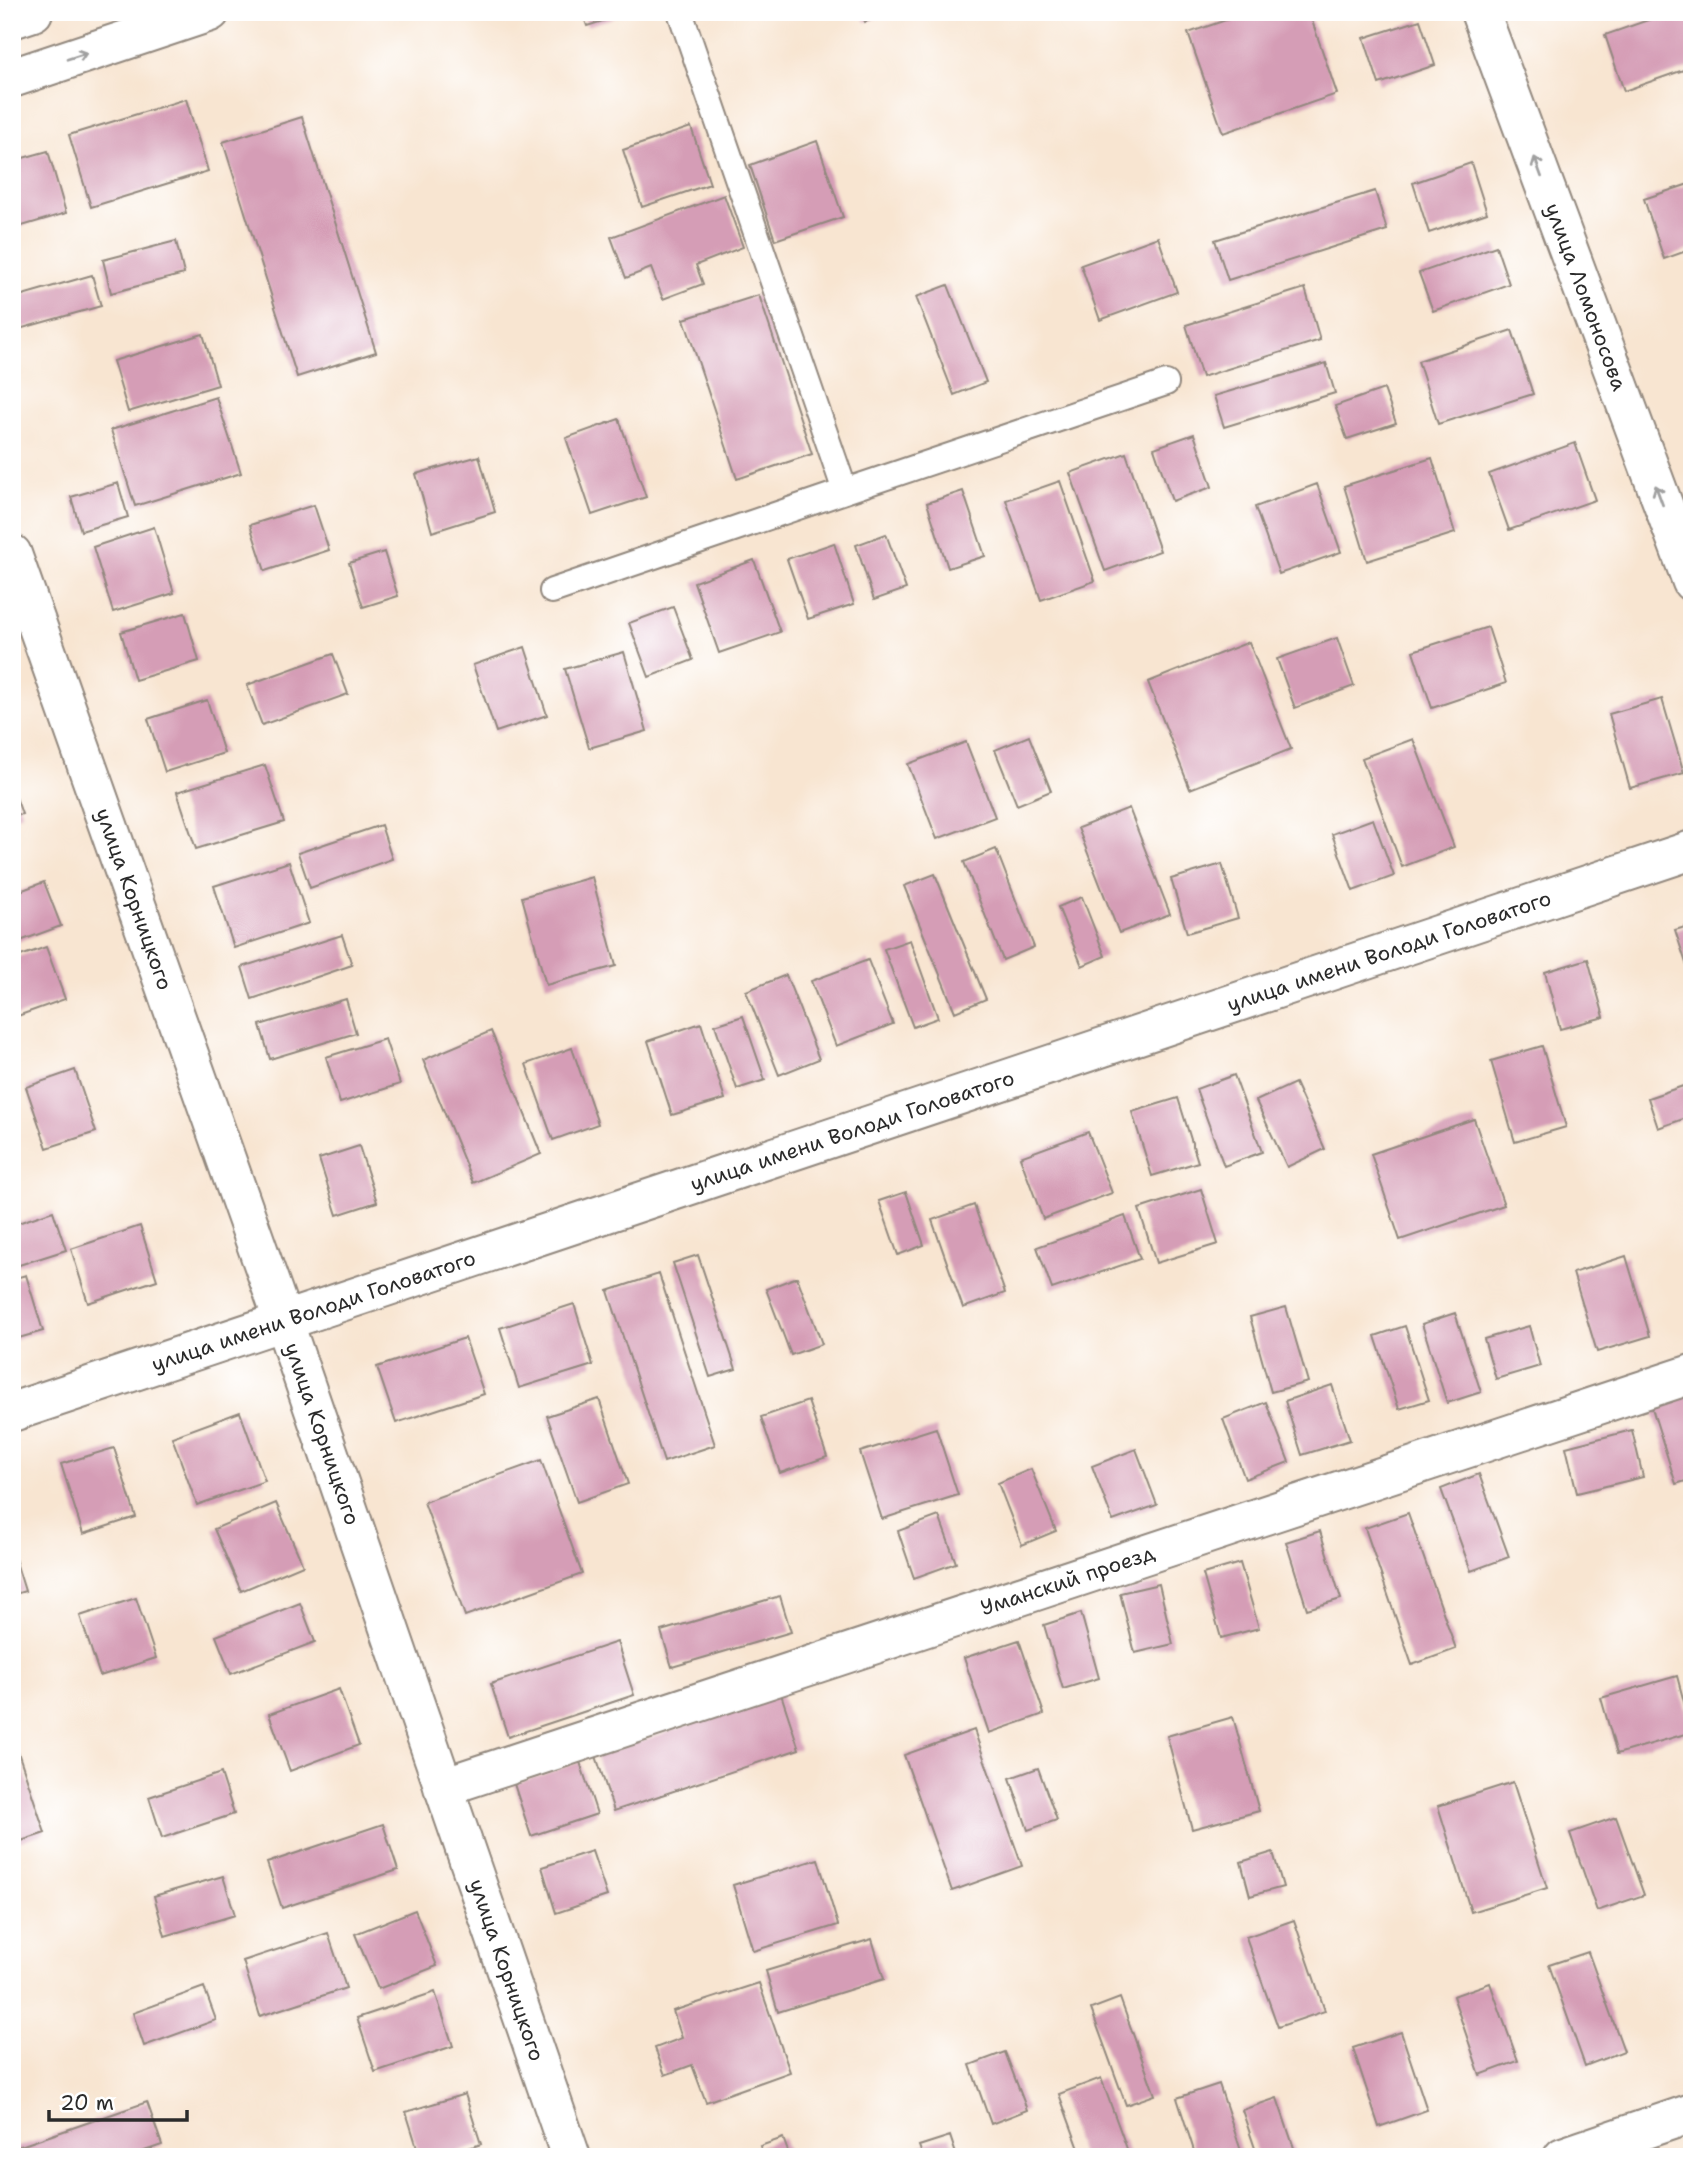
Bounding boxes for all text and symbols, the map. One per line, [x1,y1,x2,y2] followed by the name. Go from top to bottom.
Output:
[66,49,88,62] one-way arrow
[1530,156,1543,178] one-way arrow
[1538,199,1634,395] street label: улица Ломоносова
[1652,484,1665,506] one-way arrow
[89,804,179,994] street label: улица Корницкого
[1223,884,1555,1019] street label: улица имени Володи Головатого
[687,1064,1018,1198] street label: улица имени Володи Головатого
[148,1244,479,1378] street label: улица имени Володи Головатого
[278,1339,367,1529] street label: улица Корницкого
[977,1539,1158,1622] street label: Уманский проезд
[462,1875,551,2065] street label: улица Корницкого
[49,2078,187,2122] scale bar
[60,2089,114,2117] text: 20 m

